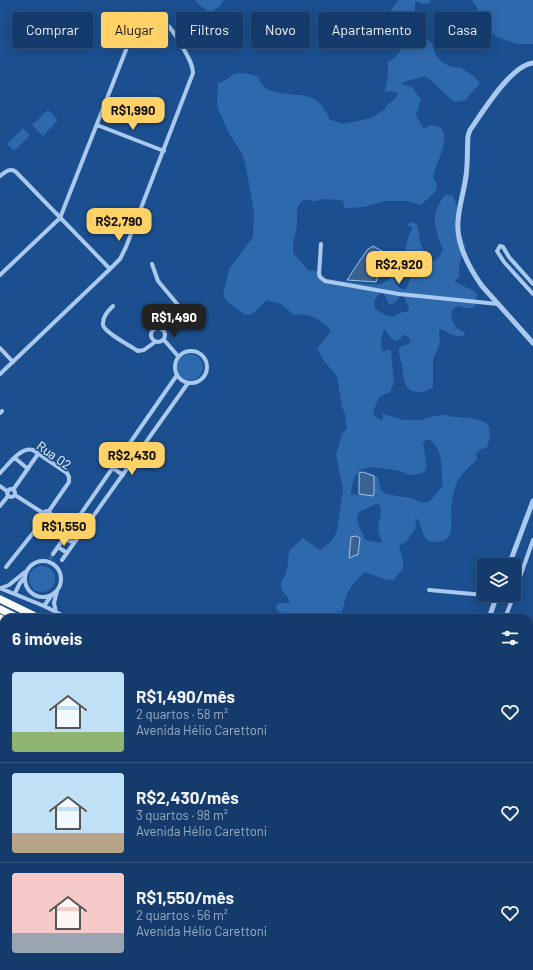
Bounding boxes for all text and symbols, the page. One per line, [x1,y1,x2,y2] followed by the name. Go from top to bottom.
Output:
[12,12,93,48] chip: Comprar
[101,12,168,48] chip: Alugar
[176,12,243,48] chip: Filtros
[251,12,310,48] chip: Novo
[318,12,426,48] chip: Apartamento
[434,12,491,48] chip: Casa
[96,97,170,131] pin: R$1,990
[111,102,155,118] text: R$1,990
[82,208,156,242] pin: R$2,790
[96,213,142,229] text: R$2,790
[362,251,436,285] pin: R$2,920
[375,256,423,272] text: R$2,920
[137,304,211,338] pin: R$1,490
[151,309,197,325] text: R$1,490
[34,437,74,473] street label: Rua 02
[95,442,169,476] pin: R$2,430
[108,447,156,463] text: R$2,430
[27,513,101,547] pin: R$1,550
[42,518,86,534] text: R$1,550
[477,558,521,602] map controls
[477,558,521,602] button: layers
[499,627,521,649] icon: filters
[12,628,82,648] text: 6 imóveis
[136,686,235,706] text: R$1,490/mês
[44,688,92,736] icon: home
[499,701,521,723] icon: heart
[136,706,228,722] text: 2 quartos · 58 m²
[136,722,267,738] text: Avenida Hélio Carettoni
[136,787,239,807] text: R$2,430/mês
[44,789,92,837] icon: home
[499,802,521,824] icon: heart
[136,807,228,823] text: 3 quartos · 98 m²
[136,823,267,839] text: Avenida Hélio Carettoni
[136,887,234,907] text: R$1,550/mês
[44,889,92,937] icon: home
[499,902,521,924] icon: heart
[136,907,228,923] text: 2 quartos · 56 m²
[136,923,267,939] text: Avenida Hélio Carettoni

